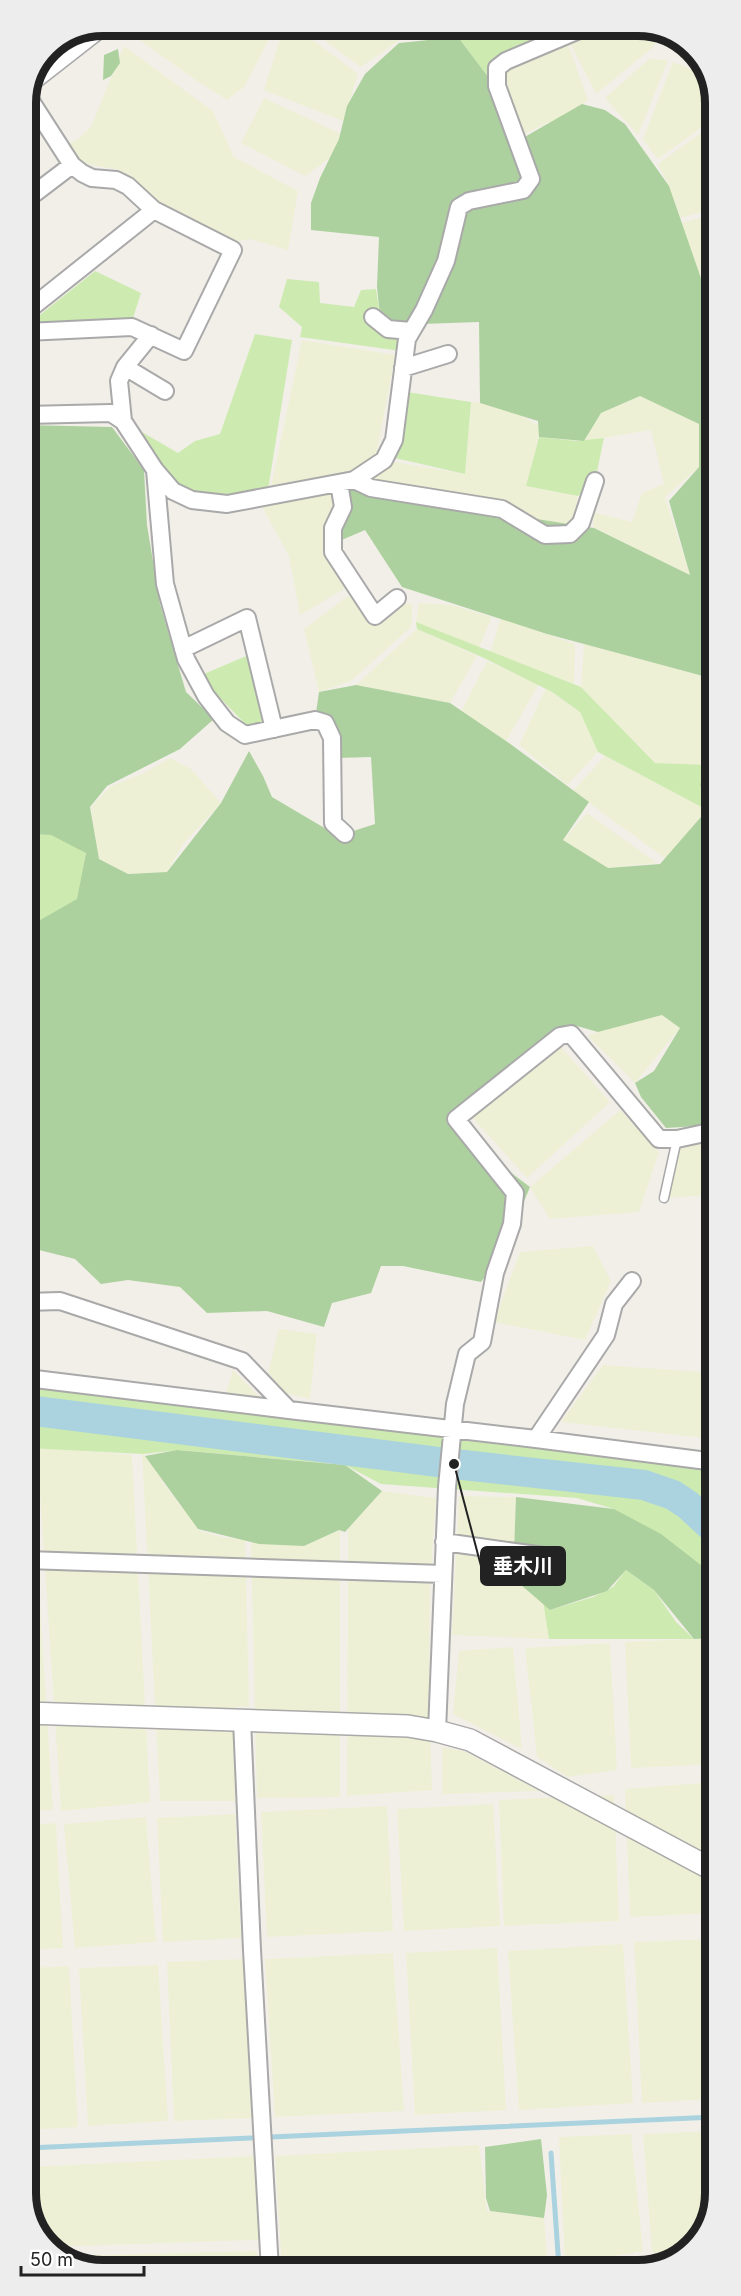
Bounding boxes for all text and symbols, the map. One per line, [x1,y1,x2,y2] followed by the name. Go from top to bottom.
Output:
[481,1547,565,1585] callout: 垂木川
[493,1554,553,1578] text: 垂木川
[21,2239,144,2277] scale bar
[30,2249,73,2270] text: 50 m

